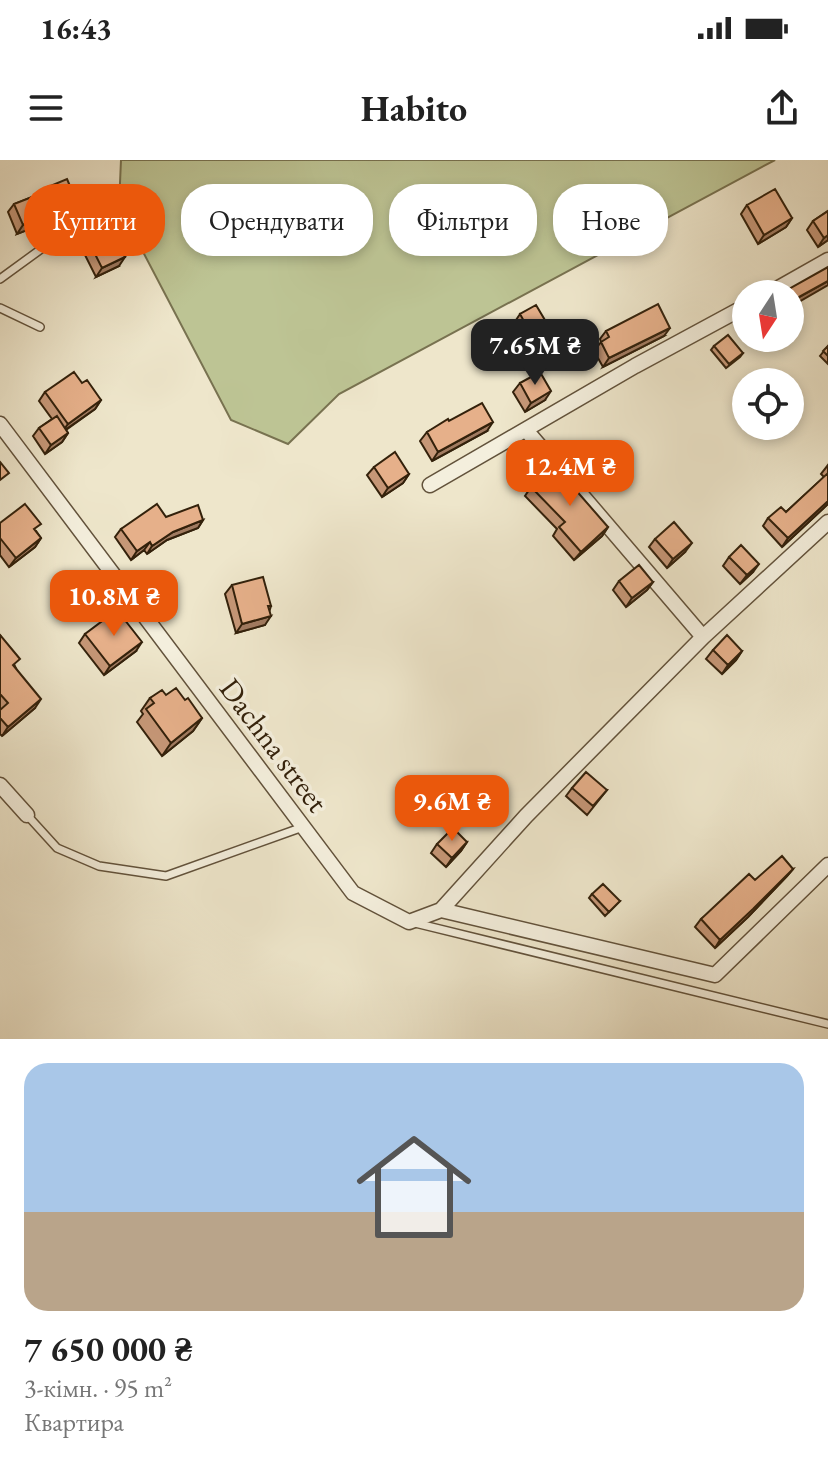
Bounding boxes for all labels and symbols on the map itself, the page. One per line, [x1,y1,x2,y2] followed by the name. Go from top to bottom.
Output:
[732,280,804,352] north arrow
[461,319,609,387] pin: 7.65M ₴
[496,440,644,508] pin: 12.4M ₴
[40,570,188,638] pin: 10.8M ₴
[211,670,337,820] street label: Dachna street
[387,775,517,843] pin: 9.6M ₴

